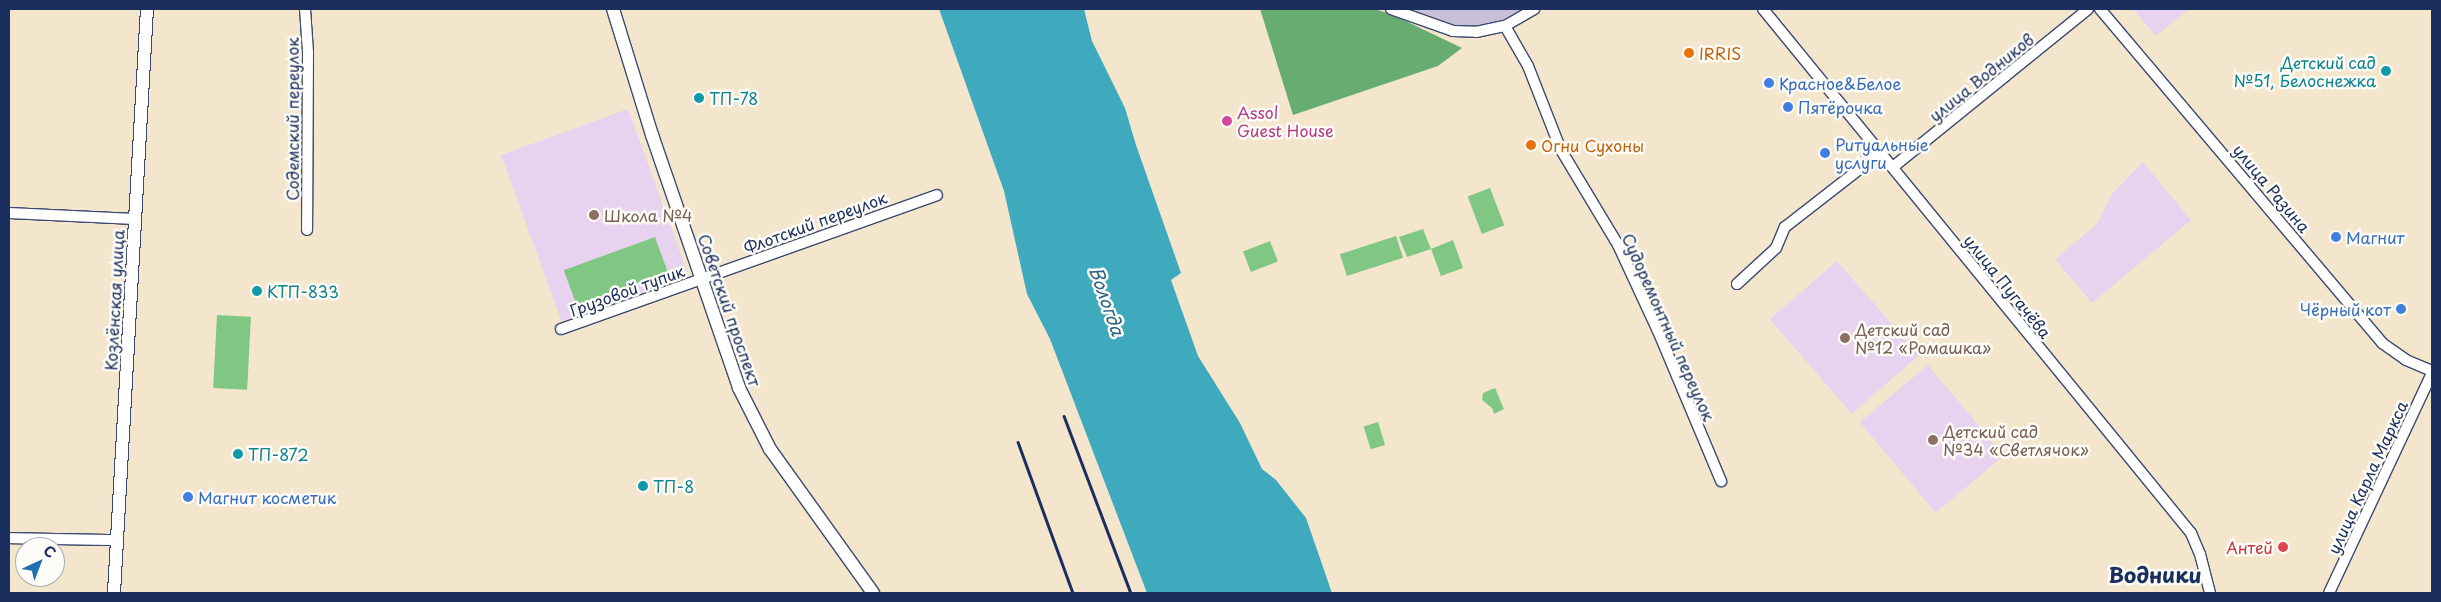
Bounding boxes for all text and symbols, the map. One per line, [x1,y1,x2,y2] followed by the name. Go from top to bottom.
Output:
[1925,29,2037,125] street label: улица Водников
[282,37,302,201] street label: Содемский переулок
[1699,43,1741,63] place label: IRRIS
[1683,47,1695,59] marker: IRRIS
[2233,52,2376,90] place label: Детский сад №51, Белоснежка
[2380,65,2392,77] marker: Детский сад №51, Белоснежка
[1779,73,1901,93] place label: Красное&Белое
[1763,77,1775,89] marker: Красное&Белое
[709,88,758,108] place label: ТП-78
[693,92,705,104] marker: ТП-78
[1798,97,1883,117] place label: Пятёрочка
[1782,101,1794,113] marker: Пятёрочка
[1237,102,1334,140] place label: Assol Guest House
[1221,115,1233,127] marker: Assol Guest House
[1835,134,1929,172] place label: Ритуальные услуги
[1541,135,1645,155] place label: Огни Сухоны
[1525,139,1537,151] marker: Огни Сухоны
[2229,140,2315,236] street label: улица Разина
[1819,147,1831,159] marker: Ритуальные услуги
[741,187,889,257] street label: Флотский переулок
[604,205,693,225] place label: Школа №4
[588,209,600,221] marker: Школа №4
[2346,227,2405,247] place label: Магнит
[101,229,127,371] street label: Козлёнская улица
[1619,230,1719,424] street label: Судоремонтный переулок
[1960,230,2056,342] street label: улица Пугачёва
[695,231,765,389] street label: Советский проспект
[2330,231,2342,243] marker: Магнит
[567,260,687,320] street label: Грузовой тупик
[1085,264,1129,338] water label: Вологда
[267,281,339,301] place label: КТП-833
[251,285,263,297] marker: КТП-833
[2300,299,2391,319] place label: Чёрный кот
[2395,303,2407,315] marker: Чёрный кот
[1855,319,1991,357] place label: Детский сад №12 «Ромашка»
[1839,332,1851,344] marker: Детский сад №12 «Ромашка»
[2323,397,2411,557] street label: улица Карла Маркса
[1943,421,2089,459] place label: Детский сад №34 «Светлячок»
[1927,434,1939,446] marker: Детский сад №34 «Светлячок»
[248,444,309,464] place label: ТП-872
[232,448,244,460] marker: ТП-872
[653,476,694,496] place label: ТП-8
[637,480,649,492] marker: ТП-8
[198,487,336,507] place label: Магнит косметик
[182,491,194,503] marker: Магнит косметик
[15,537,65,587] north arrow
[2226,537,2273,557] place label: Антей
[39,540,61,563] text: С
[2277,541,2289,553] marker: Антей
[2108,561,2202,587] district label: Водники

